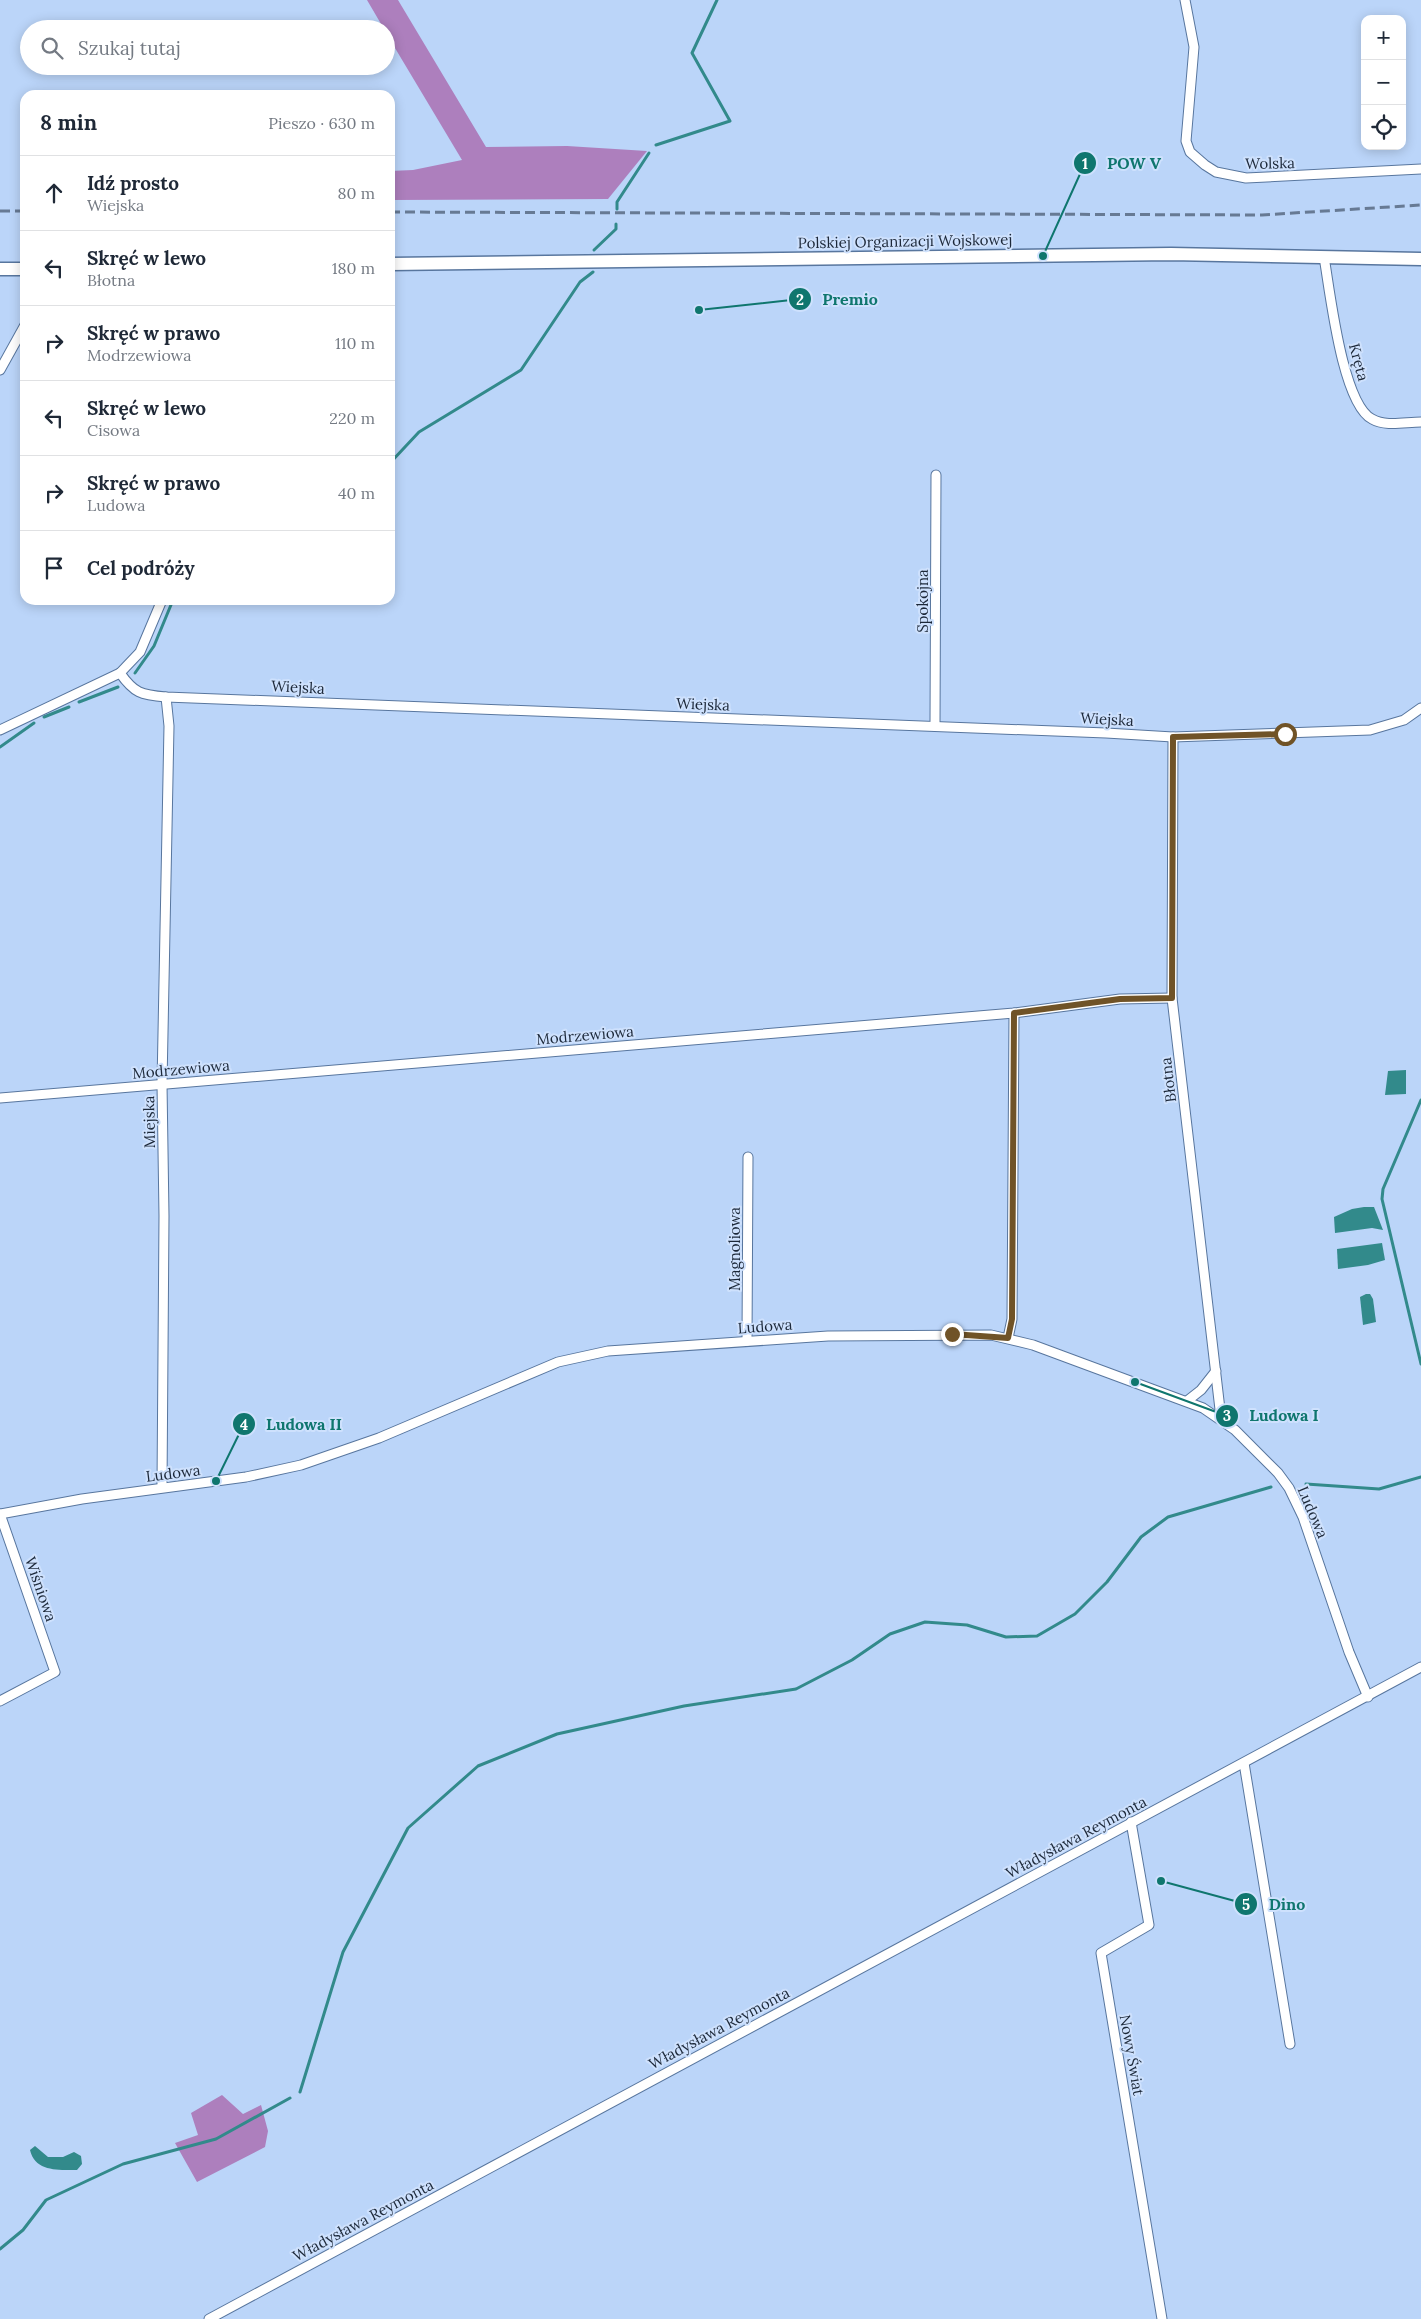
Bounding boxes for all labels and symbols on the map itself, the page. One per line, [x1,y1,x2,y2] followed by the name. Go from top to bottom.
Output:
[1072,148,1171,179] callout: POW V
[1107,153,1162,173] text: POW V
[1245,153,1295,173] street label: Wolska
[1082,154,1088,173] text: 1
[798,230,1012,252] street label: Polskiej Organizacji Wojskowej
[788,284,888,315] callout: Premio
[822,289,878,309] text: Premio
[796,290,804,309] text: 2
[1345,341,1373,383] street label: Kręta
[913,569,932,633] street label: Spokojna
[271,676,326,698] street label: Wiejska
[676,694,730,714] street label: Wiejska
[1080,708,1135,730] street label: Wiejska
[1274,723,1297,746] route start
[535,1021,635,1049] street label: Modrzewiowa
[131,1055,231,1083] street label: Modrzewiowa
[1156,1056,1180,1104] street label: Błotna
[139,1095,159,1149] street label: Miejska
[725,1207,744,1291] street label: Magnoliowa
[737,1315,793,1337] street label: Ludowa
[941,1323,964,1346] route end
[1214,1400,1329,1431] callout: Ludowa I
[1249,1405,1319,1425] text: Ludowa I
[1223,1406,1231,1425] text: 3
[231,1409,352,1440] callout: Ludowa II
[266,1414,342,1434] text: Ludowa II
[240,1415,248,1434] text: 4
[145,1460,202,1486] street label: Ludowa
[1294,1483,1333,1541] street label: Ludowa
[21,1554,61,1624] street label: Wiśniowa
[1002,1792,1150,1882] street label: Władysława Reymonta
[1234,1889,1316,1920] callout: Dino
[1269,1894,1305,1914] text: Dino
[1242,1895,1250,1914] text: 5
[645,1983,793,2073] street label: Władysława Reymonta
[1116,2013,1148,2097] street label: Nowy Świat
[289,2175,437,2265] street label: Władysława Reymonta

